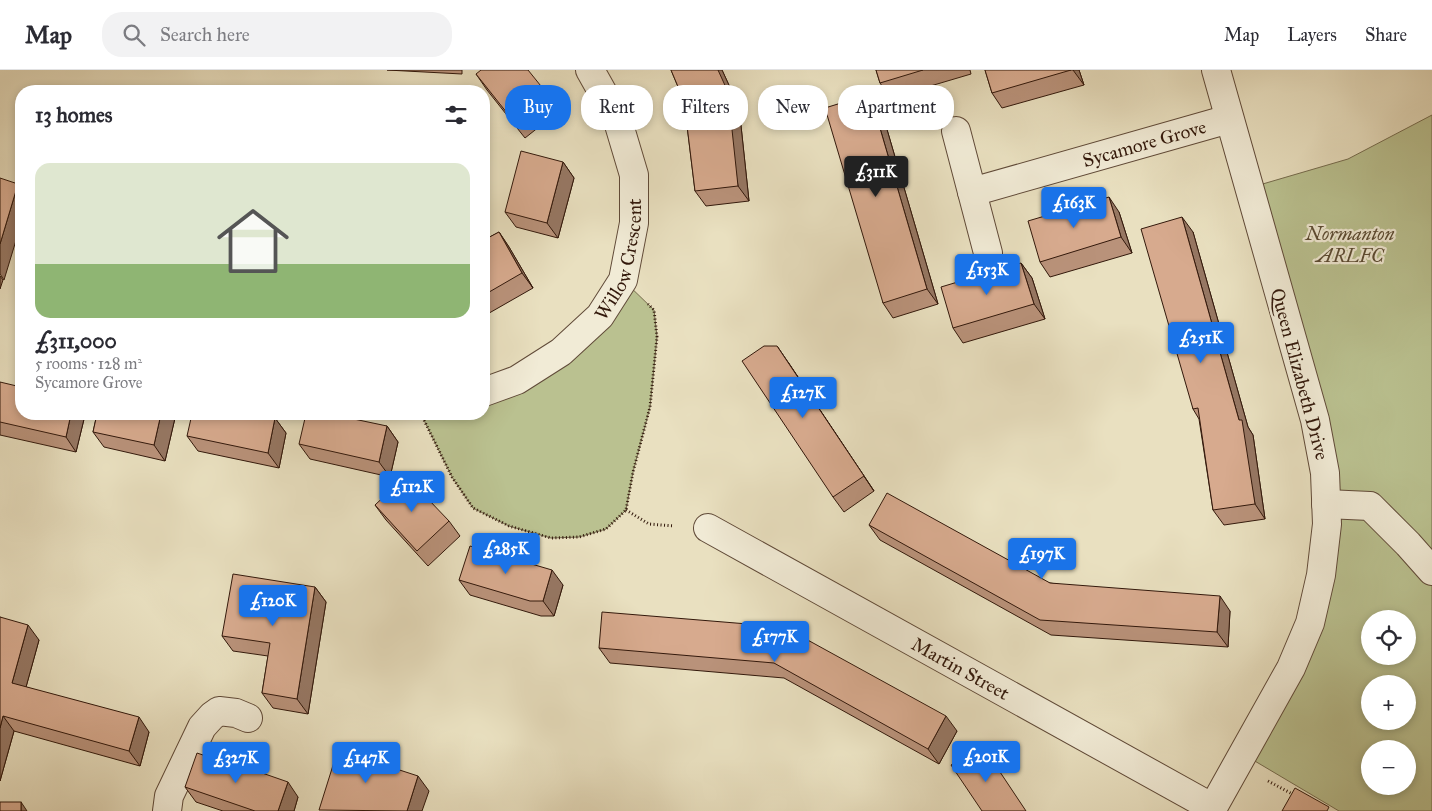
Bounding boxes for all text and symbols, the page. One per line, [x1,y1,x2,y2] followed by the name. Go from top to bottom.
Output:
[102,12,452,57] search box
[25,20,72,50] text: Map
[120,21,148,49] icon: search
[160,23,250,46] text: Search here
[1224,24,1259,46] text: Map
[1287,24,1337,46] text: Layers
[1365,24,1407,46] text: Share
[505,85,571,130] chip: Buy
[581,85,653,130] chip: Rent
[663,85,748,130] chip: Filters
[758,85,828,130] chip: New
[838,85,954,130] chip: Apartment
[442,101,470,129] icon: filters
[35,102,112,128] text: 13 homes
[1080,115,1209,172] street label: Sycamore Grove
[841,156,911,198] pin: £311K
[855,162,897,181] text: £311K
[1039,186,1109,229] pin: £163K
[1052,193,1096,212] text: £163K
[208,196,298,286] icon: home
[589,198,646,324] street label: Willow Crescent
[1305,222,1395,267] park label: Normanton ARLFC
[952,254,1022,296] pin: £153K
[966,260,1008,279] text: £153K
[1266,286,1334,463] street label: Queen Elizabeth Drive
[1166,322,1236,364] pin: £251K
[35,328,117,354] text: £311,000
[1179,328,1223,347] text: £251K
[35,354,142,373] text: 5 rooms · 128 m²
[35,373,142,392] text: Sycamore Grove
[768,376,838,419] pin: £127K
[781,383,825,402] text: £127K
[377,470,447,513] pin: £112K
[390,477,434,496] text: £112K
[471,532,541,575] pin: £285K
[1007,538,1077,580] pin: £197K
[483,539,529,558] text: £285K
[1019,544,1065,563] text: £197K
[238,584,308,627] pin: £120K
[250,591,296,610] text: £120K
[1361,610,1416,795] map controls
[1361,610,1416,665] button: locate
[740,620,810,663] pin: £177K
[752,627,798,646] text: £177K
[908,632,1014,705] street label: Martin Street
[1361,675,1416,730] button: +
[951,740,1021,783] pin: £201K
[1361,740,1416,795] button: −
[201,742,271,784] pin: £327K
[331,742,401,784] pin: £147K
[963,747,1009,766] text: £201K
[214,748,258,767] text: £327K
[343,748,389,767] text: £147K

